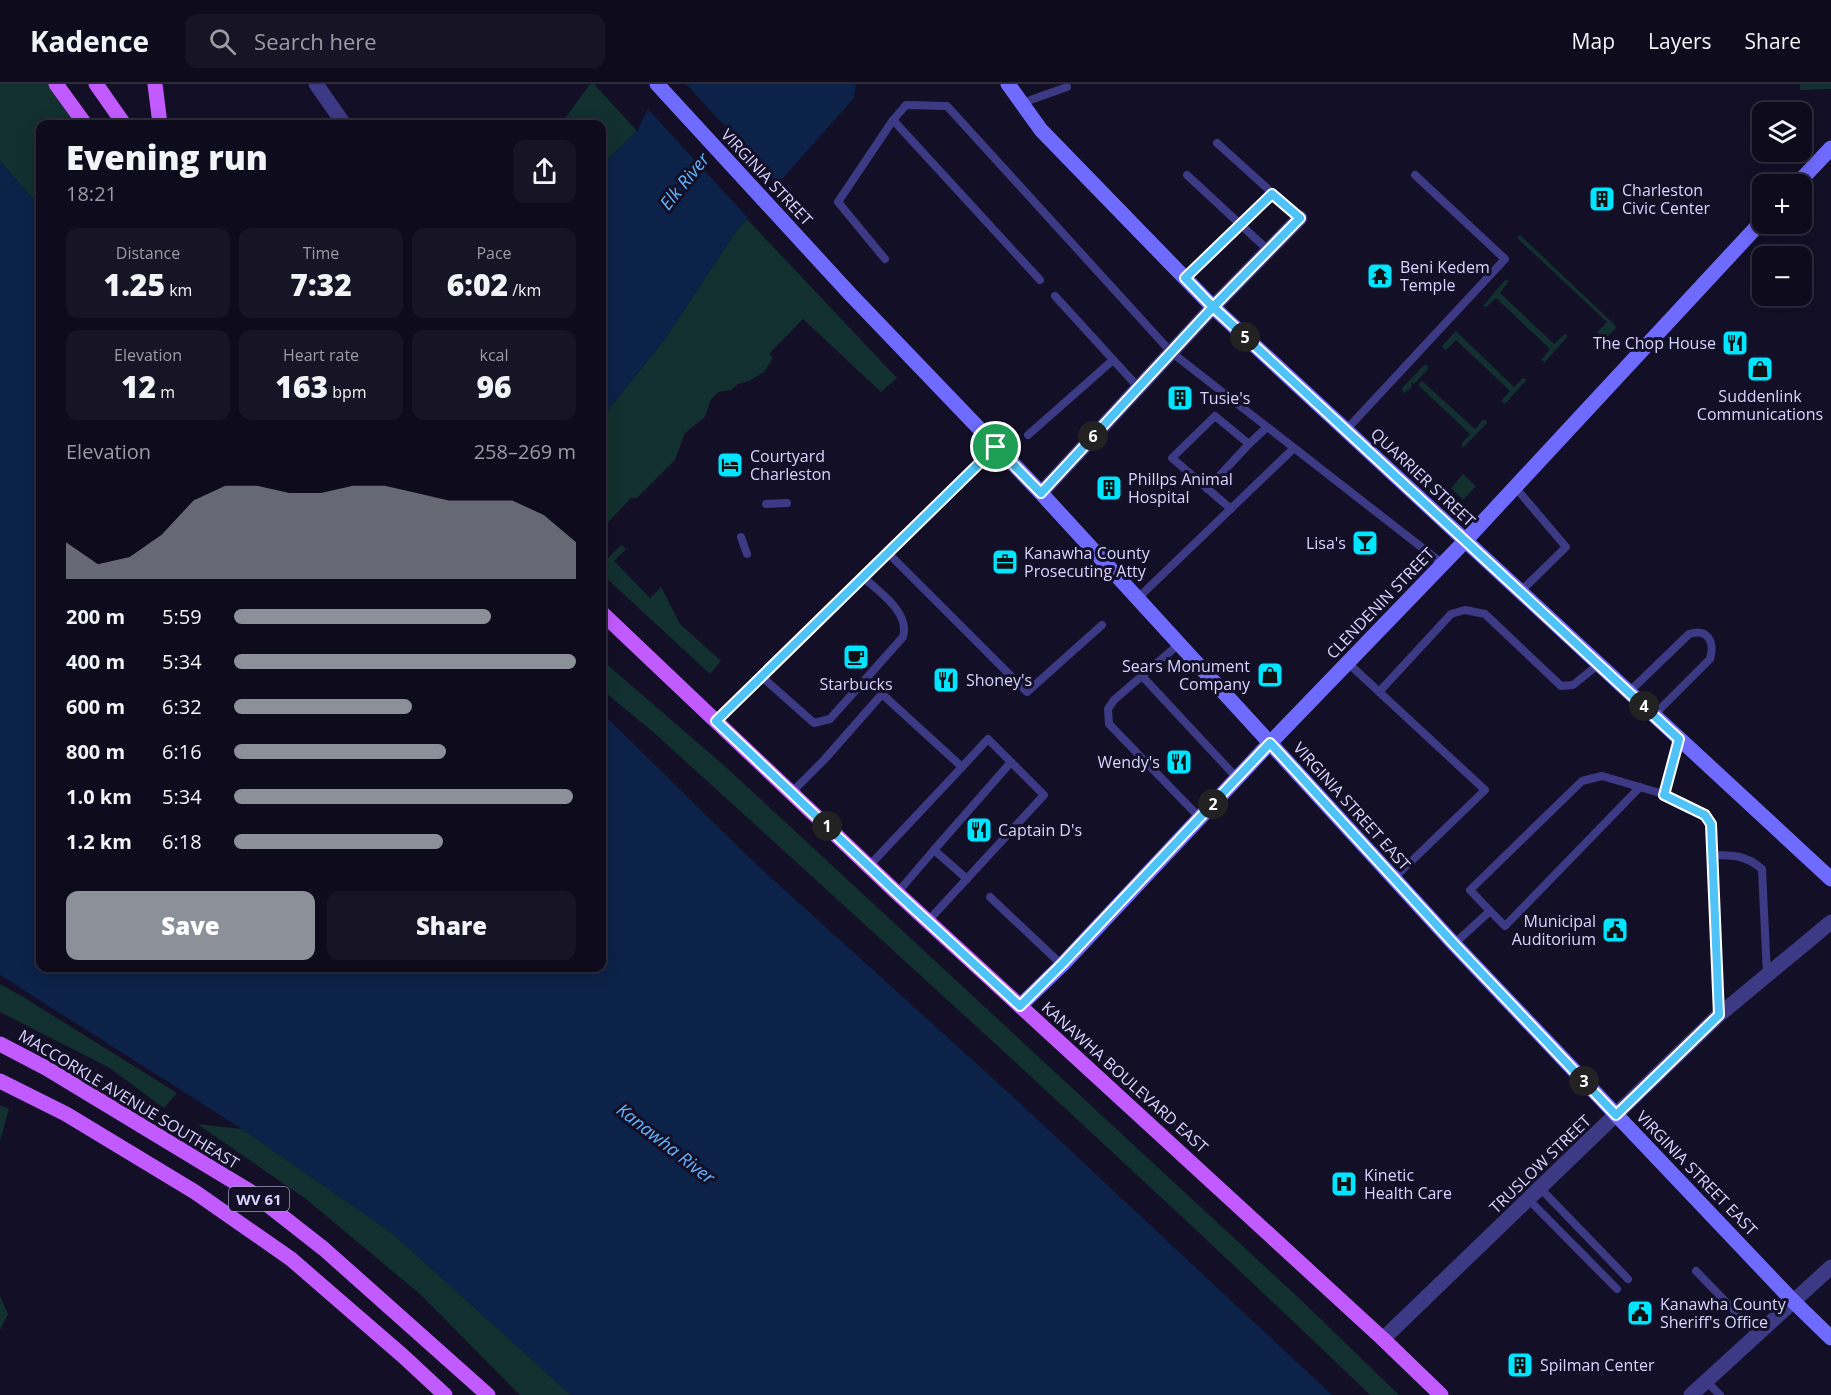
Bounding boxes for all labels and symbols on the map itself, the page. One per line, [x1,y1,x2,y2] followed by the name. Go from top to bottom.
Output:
[716,124,818,230] street label: VIRGINIA STREET
[654,147,715,214] water label: Elk River
[1622,179,1711,219] place label: Charleston Civic Center
[1587,184,1617,214] building icon: Charleston Civic Center
[1400,256,1490,296] place label: Beni Kedem Temple
[1365,261,1395,291] temple icon: Beni Kedem Temple
[1230,322,1260,352] pin: 5
[1720,328,1750,358] restaurant icon: The Chop House
[1593,332,1716,354] place label: The Chop House
[1745,354,1775,384] shop icon: Suddenlink Communications
[1165,383,1195,413] building icon: Tusie's
[1697,385,1823,425] place label: Suddenlink Communications
[1200,387,1250,409] place label: Tusie's
[970,421,1021,472] pin
[1078,421,1108,451] pin: 6
[1366,423,1480,531] street label: QUARRIER STREET
[750,445,831,485] place label: Courtyard Charleston
[715,450,745,480] hotel icon: Courtyard Charleston
[1128,468,1233,508] place label: Phillps Animal Hospital
[1094,473,1124,503] building icon: Phillps Animal Hospital
[1350,528,1380,558] bar icon: Lisa's
[1306,532,1346,554] place label: Lisa's
[1024,542,1151,582] place label: Kanawha County Prosecuting Atty
[1321,542,1439,663] street label: CLENDENIN STREET
[990,547,1020,577] office icon: Kanawha County Prosecuting Atty
[841,642,871,672] cafe icon: Starbucks
[1122,655,1251,695] place label: Sears Monument Company
[1255,660,1285,690] shop icon: Sears Monument Company
[931,665,961,695] restaurant icon: Shoney's
[966,669,1032,691] place label: Shoney's
[819,673,893,695] place label: Starbucks
[1629,691,1659,721] pin: 4
[1288,737,1416,875] street label: VIRGINIA STREET EAST
[1164,747,1194,777] restaurant icon: Wendy's
[1097,751,1160,773] place label: Wendy's
[1198,789,1228,819] pin: 2
[812,811,842,841] pin: 1
[964,815,994,845] restaurant icon: Captain D's
[998,819,1082,841] place label: Captain D's
[1512,910,1596,950] place label: Municipal Auditorium
[1600,915,1630,945] public building icon: Municipal Auditorium
[1037,996,1213,1158] street label: KANAWHA BOULEVARD EAST
[15,1024,243,1174] street label: MACCORKLE AVENUE SOUTHEAST
[1569,1066,1599,1096] pin: 3
[612,1097,721,1189] water label: Kanawha River
[1632,1106,1763,1240] street label: VIRGINIA STREET EAST
[1485,1110,1596,1218] street label: TRUSLOW STREET
[1364,1164,1452,1204] place label: Kinetic Health Care
[1329,1169,1359,1199] hospital icon: Kinetic Health Care
[229,1187,289,1211] road number: WV 61
[1660,1293,1787,1333] place label: Kanawha County Sheriff's Office
[1625,1298,1655,1328] public building icon: Kanawha County Sheriff's Office
[1505,1350,1535,1380] building icon: Spilman Center
[1540,1354,1655,1376] place label: Spilman Center

